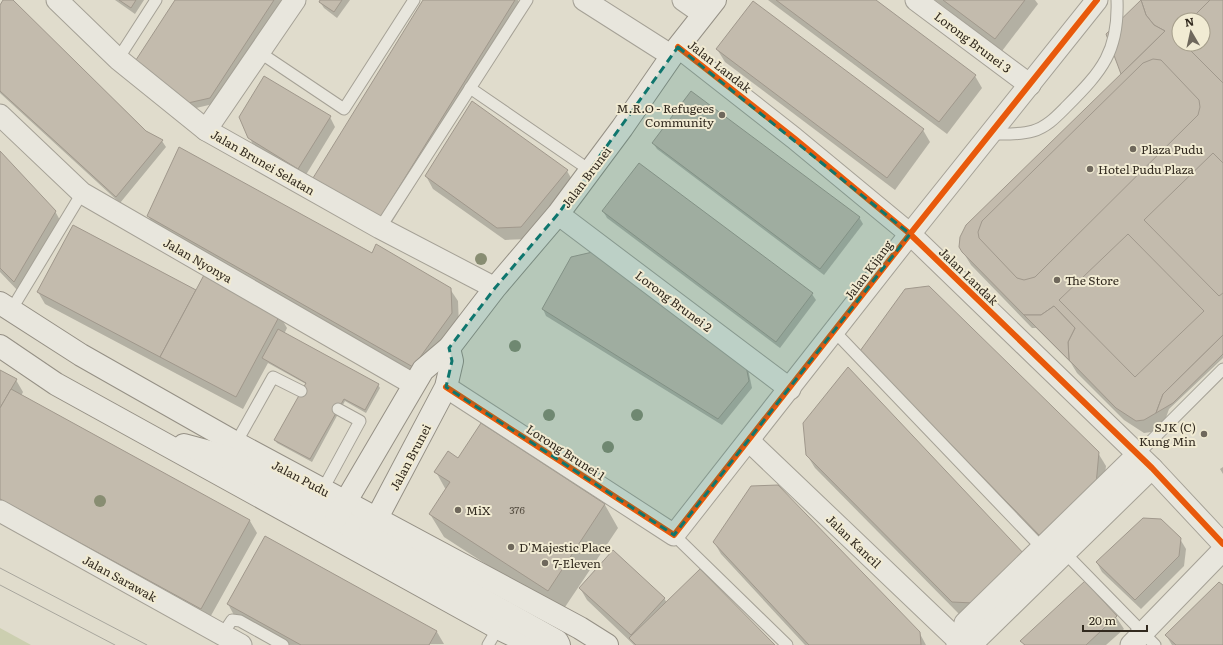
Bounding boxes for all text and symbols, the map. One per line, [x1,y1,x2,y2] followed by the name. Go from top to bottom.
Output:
[931,7,1015,77] street label: Lorong Brunei 3
[1171,12,1211,52] north arrow
[1183,13,1195,30] text: N
[684,35,756,97] street label: Jalan Landak
[616,99,715,131] place label: M.R.O - Refugees Community
[717,110,727,120] marker: M.R.O - Refugees Community
[208,125,318,199] street label: Jalan Brunei Selatan
[1141,140,1203,158] place label: Plaza Pudu
[557,143,615,211] street label: Jalan Brunei
[1128,144,1138,154] marker: Plaza Pudu
[1098,160,1195,178] place label: Hotel Pudu Plaza
[1085,164,1095,174] marker: Hotel Pudu Plaza
[160,233,236,287] street label: Jalan Nyonya
[839,236,897,304] street label: Jalan Kijang
[935,243,1003,309] street label: Jalan Landak
[632,266,716,336] street label: Lorong Brunei 2
[1065,271,1119,289] place label: The Store
[1052,275,1062,285] marker: The Store
[1139,418,1196,450] place label: SJK (C) Kung Min
[523,420,609,484] street label: Lorong Brunei 1
[385,421,435,493] street label: Jalan Brunei
[1199,429,1209,439] marker: SJK (C) Kung Min
[269,455,333,501] street label: Jalan Pudu
[466,501,491,519] place label: MiX
[509,502,525,517] house number: 376
[453,505,463,515] marker: MiX
[822,510,886,572] street label: Jalan Kancil
[519,538,611,556] place label: D'Majestic Place
[506,542,516,552] marker: D'Majestic Place
[80,550,161,606] street label: Jalan Sarawak
[553,554,601,572] place label: 7-Eleven
[540,558,550,568] marker: 7-Eleven
[1083,607,1147,633] scale bar
[1089,611,1116,629] text: 20 m

